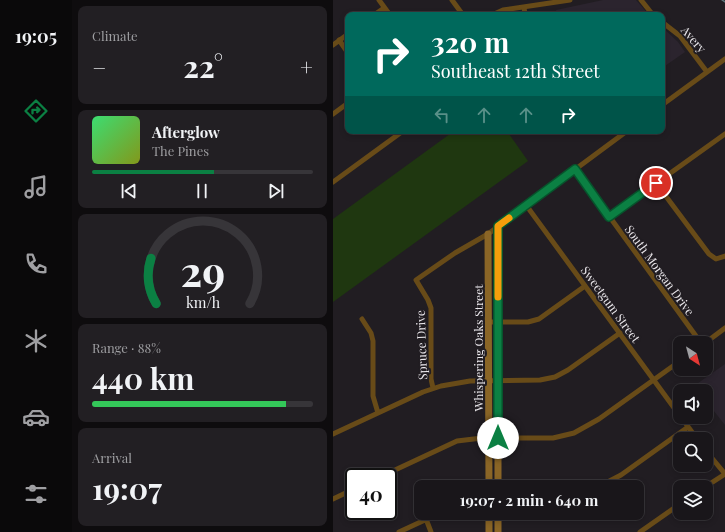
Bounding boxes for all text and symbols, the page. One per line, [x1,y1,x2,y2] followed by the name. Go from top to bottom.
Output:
[677,21,710,56] street label: Avery
[431,23,509,60] text: 320 m
[15,24,57,48] text: 19:05
[92,27,138,44] text: Climate
[365,28,417,80] icon: right
[183,46,223,86] text: 22°
[92,52,106,82] text: −
[300,52,313,82] text: +
[431,59,600,83] text: Southeast 12th Street
[22,97,50,125] icon: directions
[431,104,453,126] icon: left
[473,104,495,126] icon: ahead
[515,104,537,126] icon: ahead
[557,104,579,126] icon: right
[152,122,220,142] text: Afterglow
[152,142,209,159] text: The Pines
[639,166,673,200] pin
[645,172,667,194] icon: arrive
[22,173,50,201] icon: music
[118,180,140,202] icon: previous
[191,180,213,202] icon: pause
[265,180,287,202] icon: next
[622,222,698,318] street label: South Morgan Drive
[180,242,225,297] text: 29
[22,250,50,278] icon: phone
[578,263,645,346] street label: Sweetgum Street
[470,284,486,413] street label: Whispering Oaks Street
[185,293,220,312] text: km/h
[412,310,430,380] street label: Spruce Drive
[22,327,50,355] icon: climate
[673,336,713,376] north arrow
[673,336,713,520] map controls
[92,339,161,356] text: Range · 88%
[92,358,194,398] text: 440 km
[673,384,713,424] button: sound
[22,403,50,431] icon: car
[477,417,519,459] position arrow
[673,432,713,472] button: search
[92,449,132,466] text: Arrival
[92,468,162,508] text: 19:07
[345,468,397,520] speed limit sign: 40
[22,480,50,508] icon: filters
[673,480,713,520] button: layers
[460,490,598,510] text: 19:07 · 2 min · 640 m

